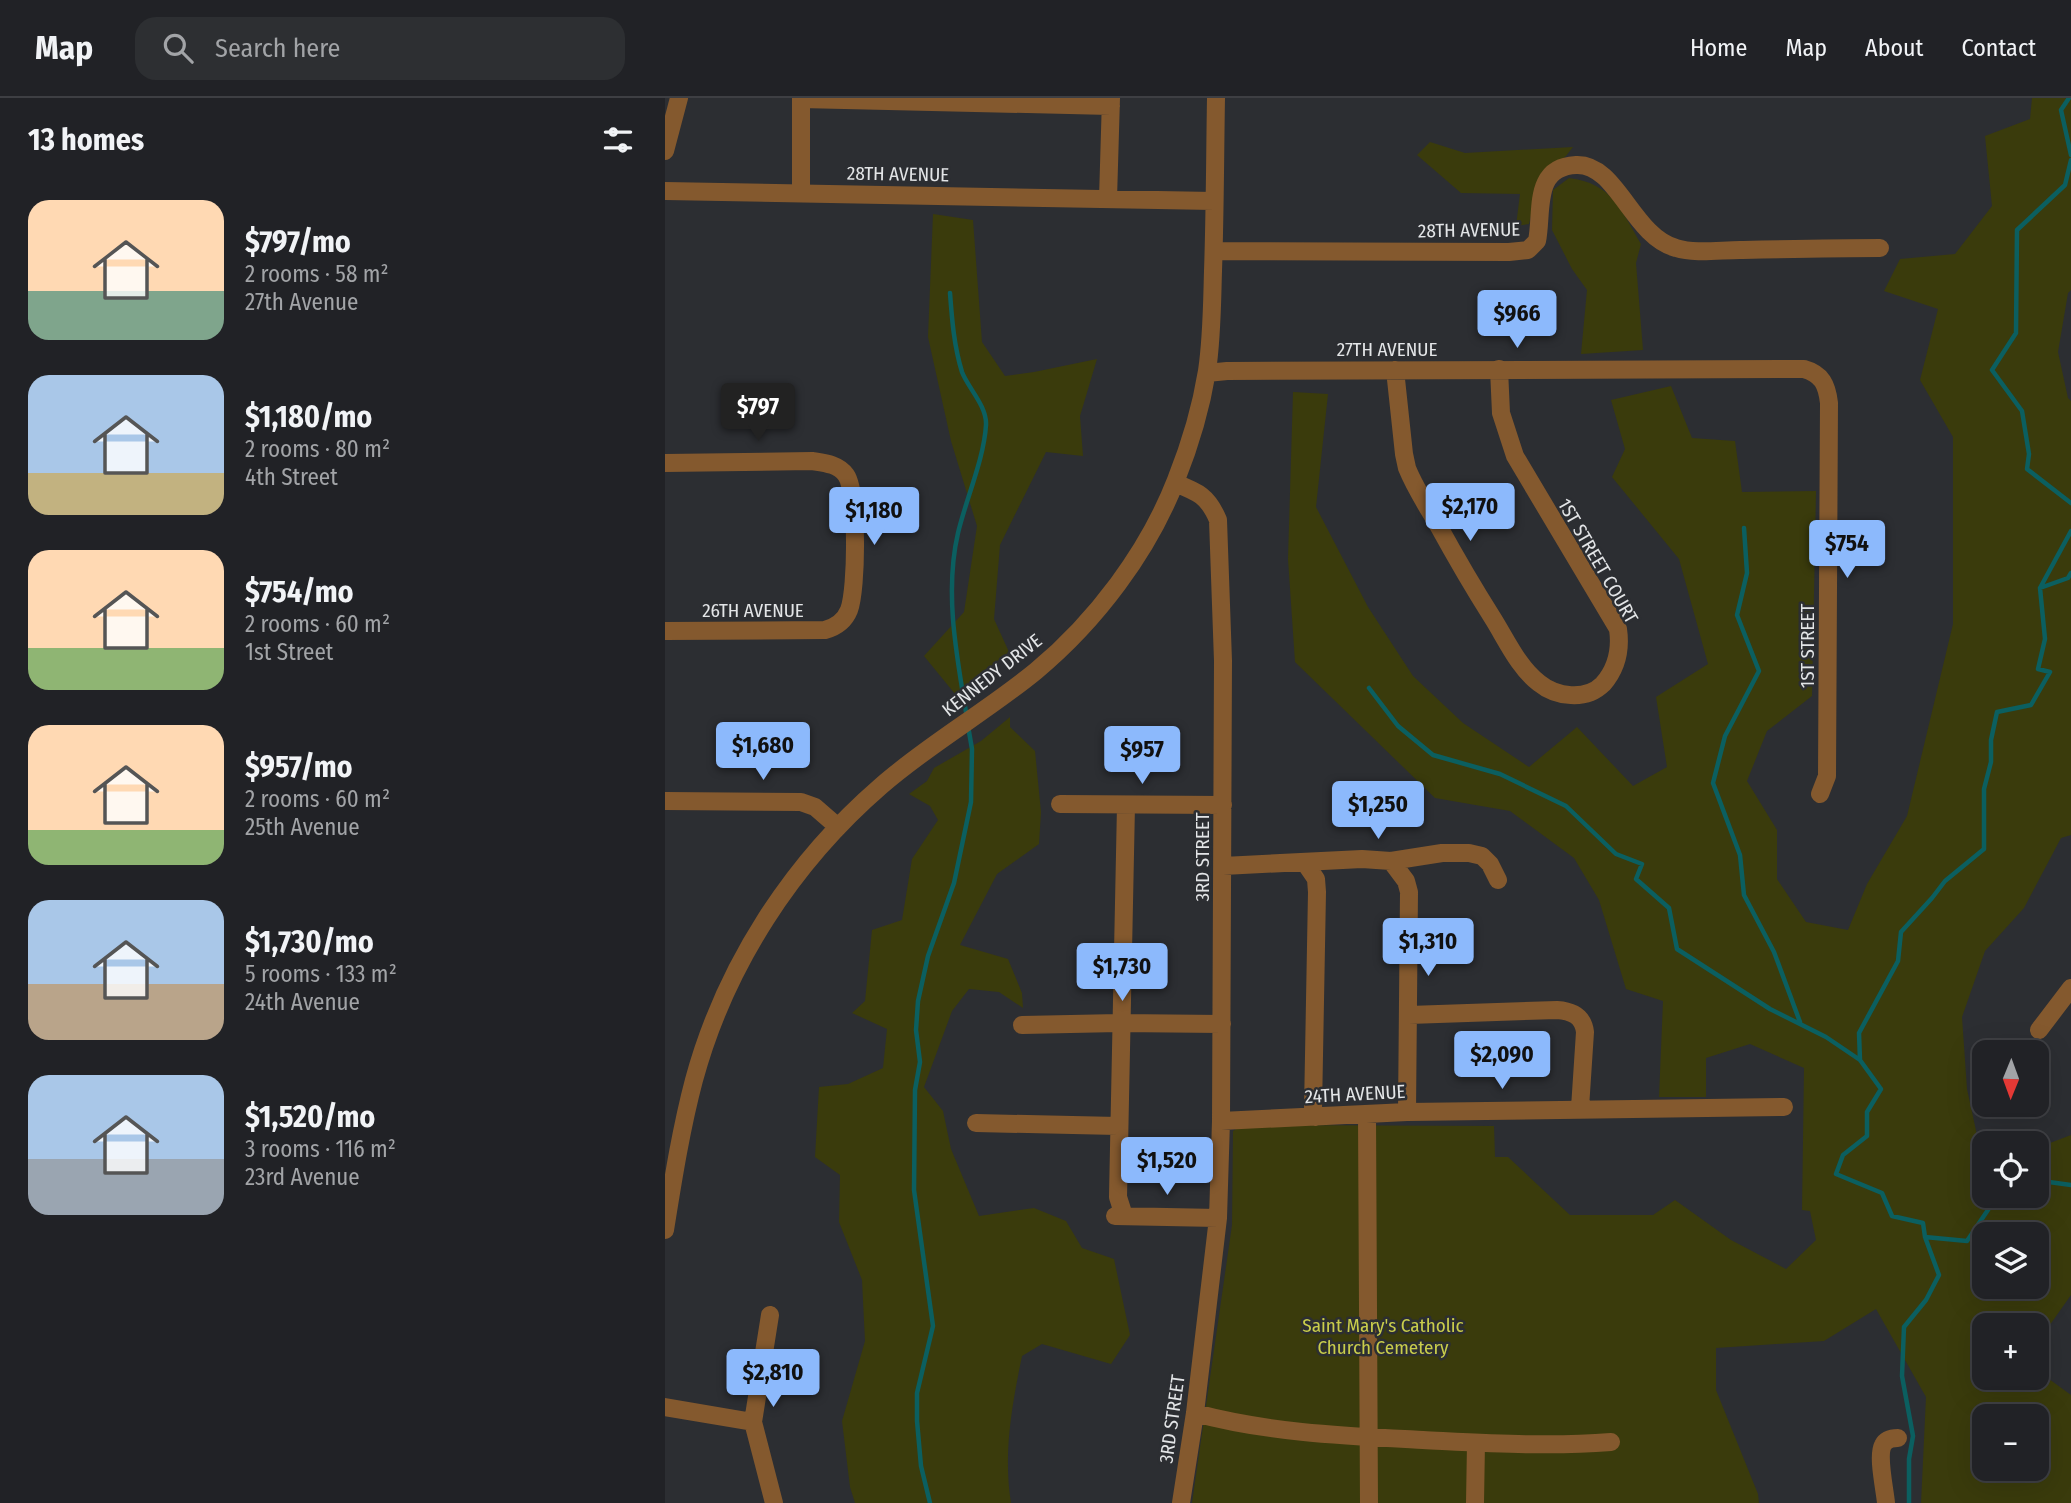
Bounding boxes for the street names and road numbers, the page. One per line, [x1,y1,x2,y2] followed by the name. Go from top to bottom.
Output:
[847,162,949,186] street label: 28TH AVENUE
[1418,218,1520,242] street label: 28TH AVENUE
[1337,338,1437,361] street label: 27TH AVENUE
[1553,495,1643,628] street label: 1ST STREET COURT
[702,599,804,622] street label: 26TH AVENUE
[1796,604,1819,688] street label: 1ST STREET
[938,629,1047,721] street label: KENNEDY DRIVE
[1191,812,1214,902] street label: 3RD STREET
[1304,1080,1406,1108] street label: 24TH AVENUE
[1154,1373,1190,1465] street label: 3RD STREET

